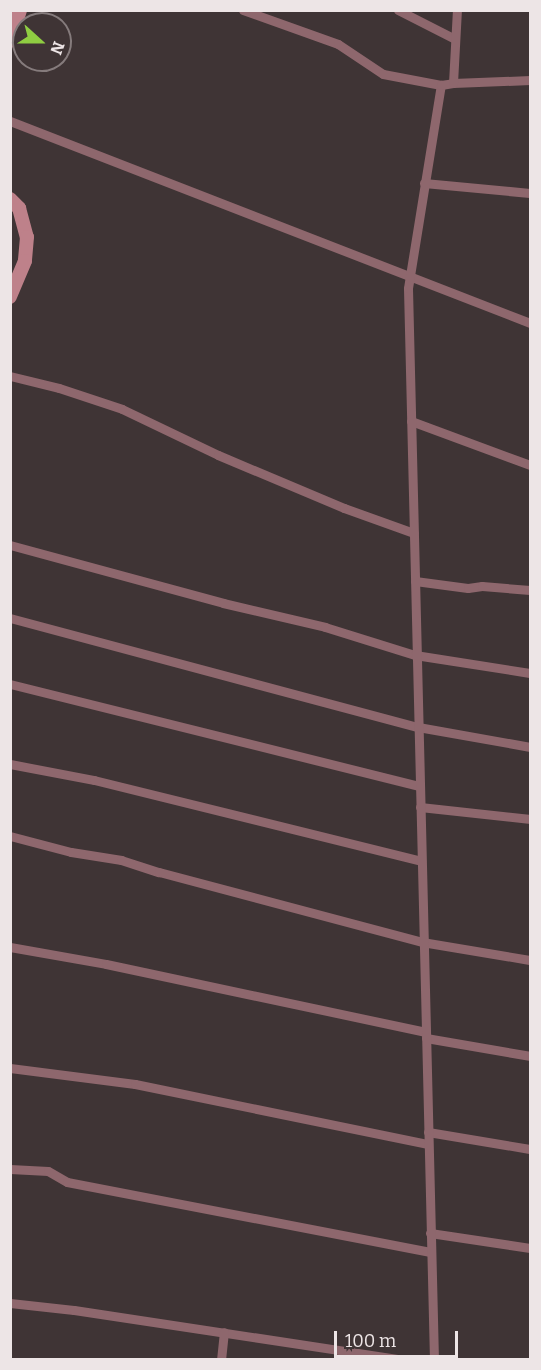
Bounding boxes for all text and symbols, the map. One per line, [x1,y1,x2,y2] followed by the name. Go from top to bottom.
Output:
[12,12,72,72] north arrow
[46,39,68,57] text: N
[337,1319,462,1357] scale bar
[345,1330,396,1352] text: 100 m

